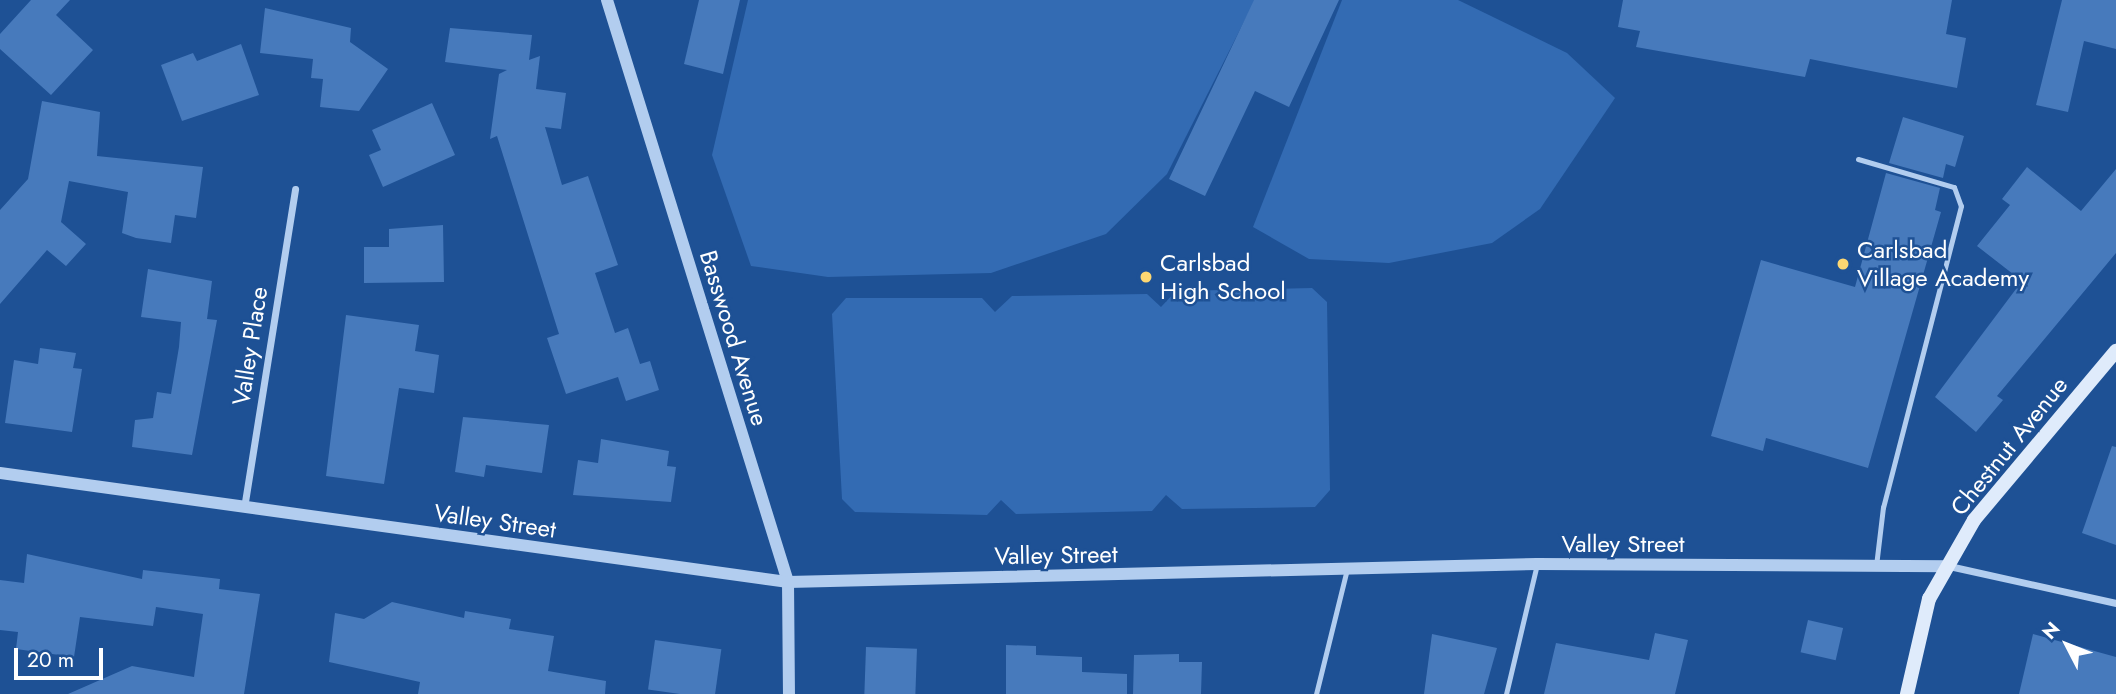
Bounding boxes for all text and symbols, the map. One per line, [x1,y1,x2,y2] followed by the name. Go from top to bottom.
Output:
[1857,236,2029,292] place label: Carlsbad Village Academy
[694,247,774,429] street label: Basswood Avenue
[1160,249,1286,305] place label: Carlsbad High School
[1835,256,1851,272] marker: Carlsbad Village Academy
[1138,269,1154,285] marker: Carlsbad High School
[226,285,274,407] street label: Valley Place
[1944,371,2074,521] street label: Chestnut Avenue
[432,498,558,544] street label: Valley Street
[1561,530,1685,558] street label: Valley Street
[994,540,1118,570] street label: Valley Street
[2032,610,2102,680] north arrow
[2036,616,2066,645] text: N
[18,634,107,678] scale bar
[27,645,74,675] text: 20 m

